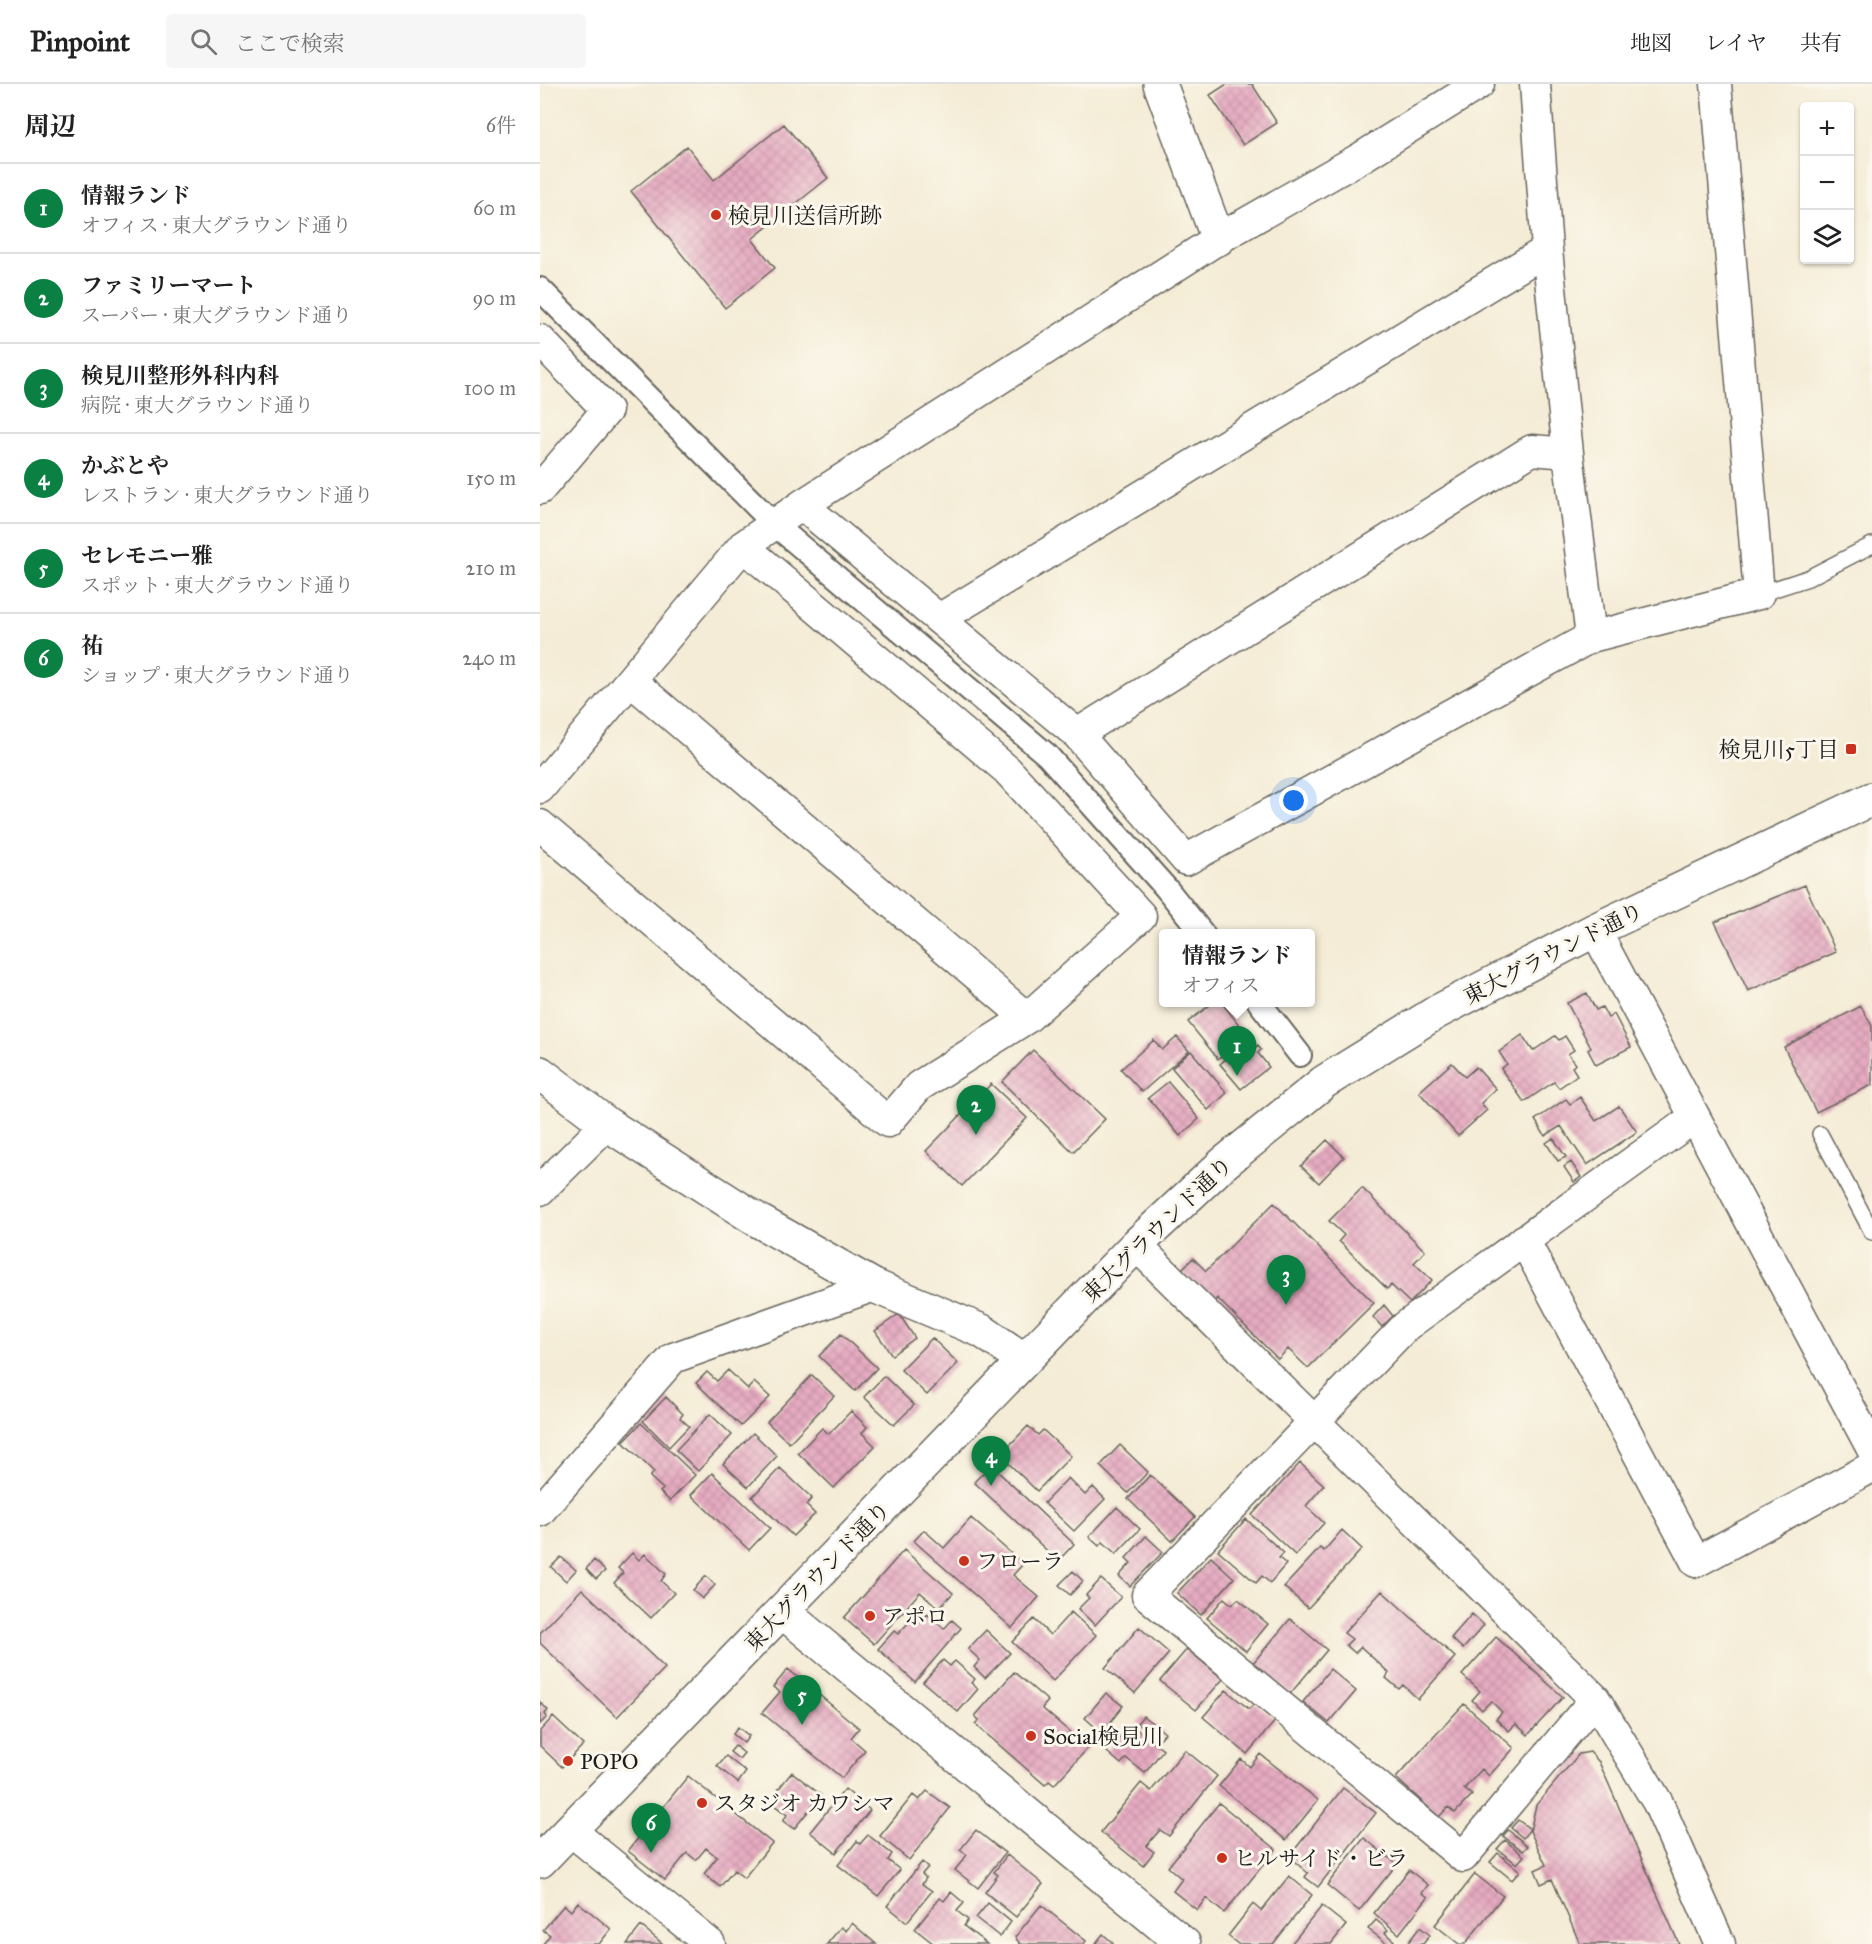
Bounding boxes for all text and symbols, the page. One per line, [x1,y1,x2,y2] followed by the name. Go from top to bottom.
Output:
[166,14,586,68] search box
[30,24,130,59] text: Pinpoint
[187,25,220,58] icon: search
[235,30,345,57] text: ここで検索
[1630,30,1672,56] text: 地図
[1705,30,1767,56] text: レイヤ
[1800,30,1842,56] text: 共有
[1800,102,1854,264] map controls
[1800,102,1854,156] button: +
[24,110,76,142] text: 周辺
[486,113,516,137] text: 6件
[1800,156,1854,210] button: −
[81,182,191,209] text: 情報ランド
[40,196,47,220] text: 1
[473,196,516,220] text: 60 m
[728,202,882,229] place label: 検見川送信所跡
[709,208,723,222] marker: 検見川送信所跡
[1800,210,1854,264] button: layers
[81,213,352,237] text: オフィス · 東大グラウンド通り
[81,272,257,299] text: ファミリーマート
[39,286,48,310] text: 2
[473,286,516,310] text: 90 m
[81,303,352,327] text: スーパー · 東大グラウンド通り
[81,362,279,389] text: 検見川整形外科内科
[40,376,48,400] text: 3
[464,376,516,400] text: 100 m
[81,393,314,417] text: 病院 · 東大グラウンド通り
[81,452,169,479] text: かぶとや
[38,466,49,490] text: 4
[466,466,516,490] text: 150 m
[81,483,373,507] text: レストラン · 東大グラウンド通り
[81,542,213,569] text: セレモニー雅
[39,556,48,580] text: 5
[466,556,516,580] text: 210 m
[81,573,354,597] text: スポット · 東大グラウンド通り
[81,632,103,659] text: 祐
[38,646,49,670] text: 6
[462,646,516,670] text: 240 m
[81,663,354,687] text: ショップ · 東大グラウンド通り
[1719,736,1839,763] place label: 検見川5丁目
[1844,742,1858,756] marker: 検見川5丁目
[1279,786,1308,815] your location
[1459,896,1648,1010] street label: 東大グラウンド通り
[1159,929,1315,1007] popup
[1182,942,1292,969] text: 情報ランド
[1182,973,1260,997] text: オフィス
[1218,1026,1256,1076] pin: 1
[956,1086,996,1135] pin: 2
[1077,1151,1238,1308] street label: 東大グラウンド通り
[1266,1256,1306,1305] pin: 3
[972,1436,1010,1486] pin: 4
[739,1496,896,1657] street label: 東大グラウンド通り
[976,1548,1064,1575] place label: フローラ
[957,1554,971,1568] marker: フローラ
[882,1603,948,1630] place label: アポロ
[863,1609,877,1623] marker: アポロ
[782,1676,822,1725] pin: 5
[1043,1723,1164,1750] place label: Social検見川
[1024,1729,1038,1743] marker: Social検見川
[580,1748,639,1775] place label: POPO
[561,1754,575,1768] marker: POPO
[714,1790,895,1817] place label: スタジオ カワシマ
[695,1796,709,1810] marker: スタジオ カワシマ
[632,1804,670,1853] pin: 6
[1234,1845,1408,1872] place label: ヒルサイド・ビラ
[1215,1851,1229,1865] marker: ヒルサイド・ビラ

